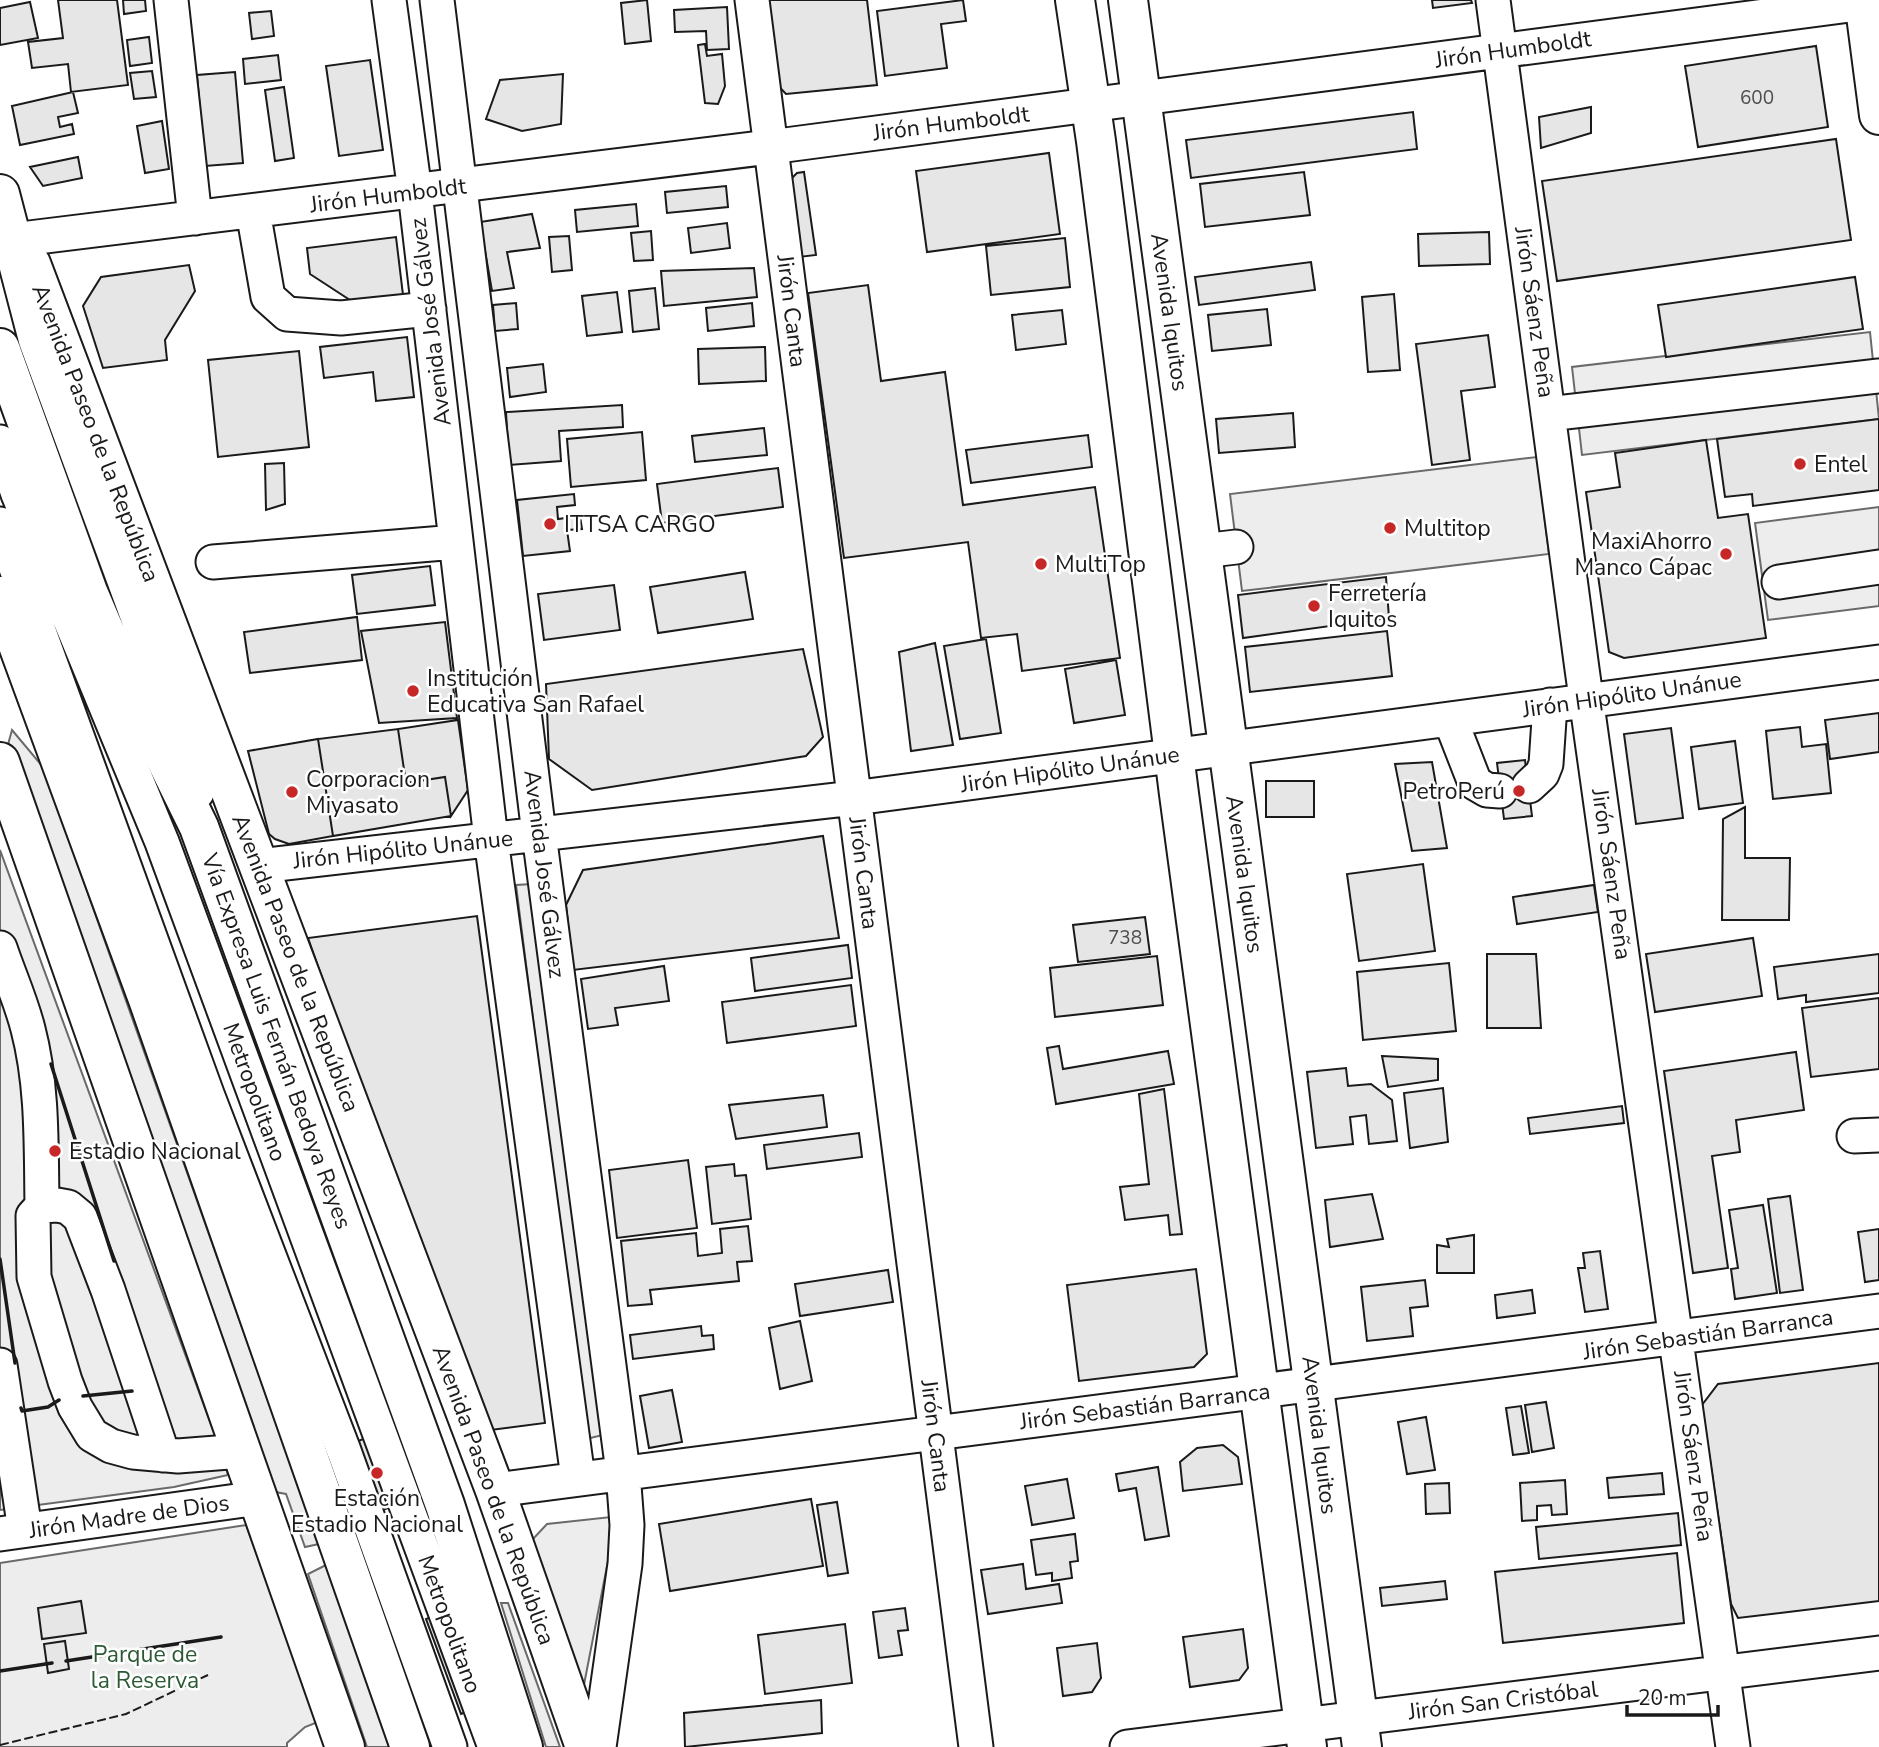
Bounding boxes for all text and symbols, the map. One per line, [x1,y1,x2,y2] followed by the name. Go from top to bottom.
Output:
[1432,23,1594,76] street label: Jirón Humboldt
[1740,85,1774,111] house number: 600
[870,98,1032,149] street label: Jirón Humboldt
[307,170,469,221] street label: Jirón Humboldt
[402,216,459,428] street label: Avenida José Gálvez
[1507,224,1562,400] street label: Jirón Sáenz Peña
[1143,231,1196,393] street label: Avenida Iquitos
[769,252,814,369] street label: Jirón Canta
[24,280,167,587] street label: Avenida Paseo de la República
[1814,449,1868,480] place label: Entel
[1792,456,1808,472] marker: Entel
[564,509,716,540] place label: ITTSA CARGO
[1404,513,1491,544] place label: Multitop
[542,516,558,532] marker: ITTSA CARGO
[1382,520,1398,536] marker: Multitop
[1574,526,1712,583] place label: MaxiAhorro Manco Cápac
[1718,546,1734,562] marker: MaxiAhorro Manco Cápac
[1055,549,1146,580] place label: MultiTop
[1033,556,1049,572] marker: MultiTop
[1328,578,1427,635] place label: Ferretería Iquitos
[1306,598,1322,614] marker: Ferretería Iquitos
[427,663,644,720] place label: Institución Educativa San Rafael
[1520,664,1743,725] street label: Jirón Hipólito Unánue
[405,683,421,699] marker: Institución Educativa San Rafael
[958,739,1181,800] street label: Jirón Hipólito Unánue
[306,764,430,821] place label: Corporacion Miyasato
[516,768,573,980] street label: Avenida José Gálvez
[1402,776,1505,807] place label: PetroPerú
[1511,783,1527,799] marker: PetroPerú
[284,784,300,800] marker: Corporacion Miyasato
[1584,786,1639,962] street label: Jirón Sáenz Peña
[1218,793,1271,955] street label: Avenida Iquitos
[224,810,367,1117] street label: Avenida Paseo de la República
[841,814,886,931] street label: Jirón Canta
[291,823,514,877] street label: Jirón Hipólito Unánue
[194,848,359,1233] street label: Vía Expresa Luis Fernán Bedoya Reyes
[1108,925,1142,951] house number: 738
[215,1019,294,1166] street label: Metropolitano
[69,1136,241,1167] place label: Estadio Nacional
[47,1143,63,1159] marker: Estadio Nacional
[1580,1302,1835,1368] street label: Jirón Sebastián Barranca
[425,1341,562,1649] street label: Avenida Paseo de la República
[1294,1354,1345,1516] street label: Avenida Iquitos
[1666,1368,1721,1544] street label: Jirón Sáenz Peña
[1017,1376,1272,1437] street label: Jirón Sebastián Barranca
[913,1377,958,1494] street label: Jirón Canta
[369,1465,385,1481] marker: Estación Estadio Nacional
[291,1483,463,1540] place label: Estación Estadio Nacional
[26,1487,231,1546] street label: Jirón Madre de Dios
[410,1551,489,1698] street label: Metropolitano
[91,1639,199,1696] park label: Parque de la Reserva
[1405,1673,1600,1728] street label: Jirón San Cristóbal
[1627,1674,1718,1718] scale bar
[1638,1684,1687,1712] text: 20 m

